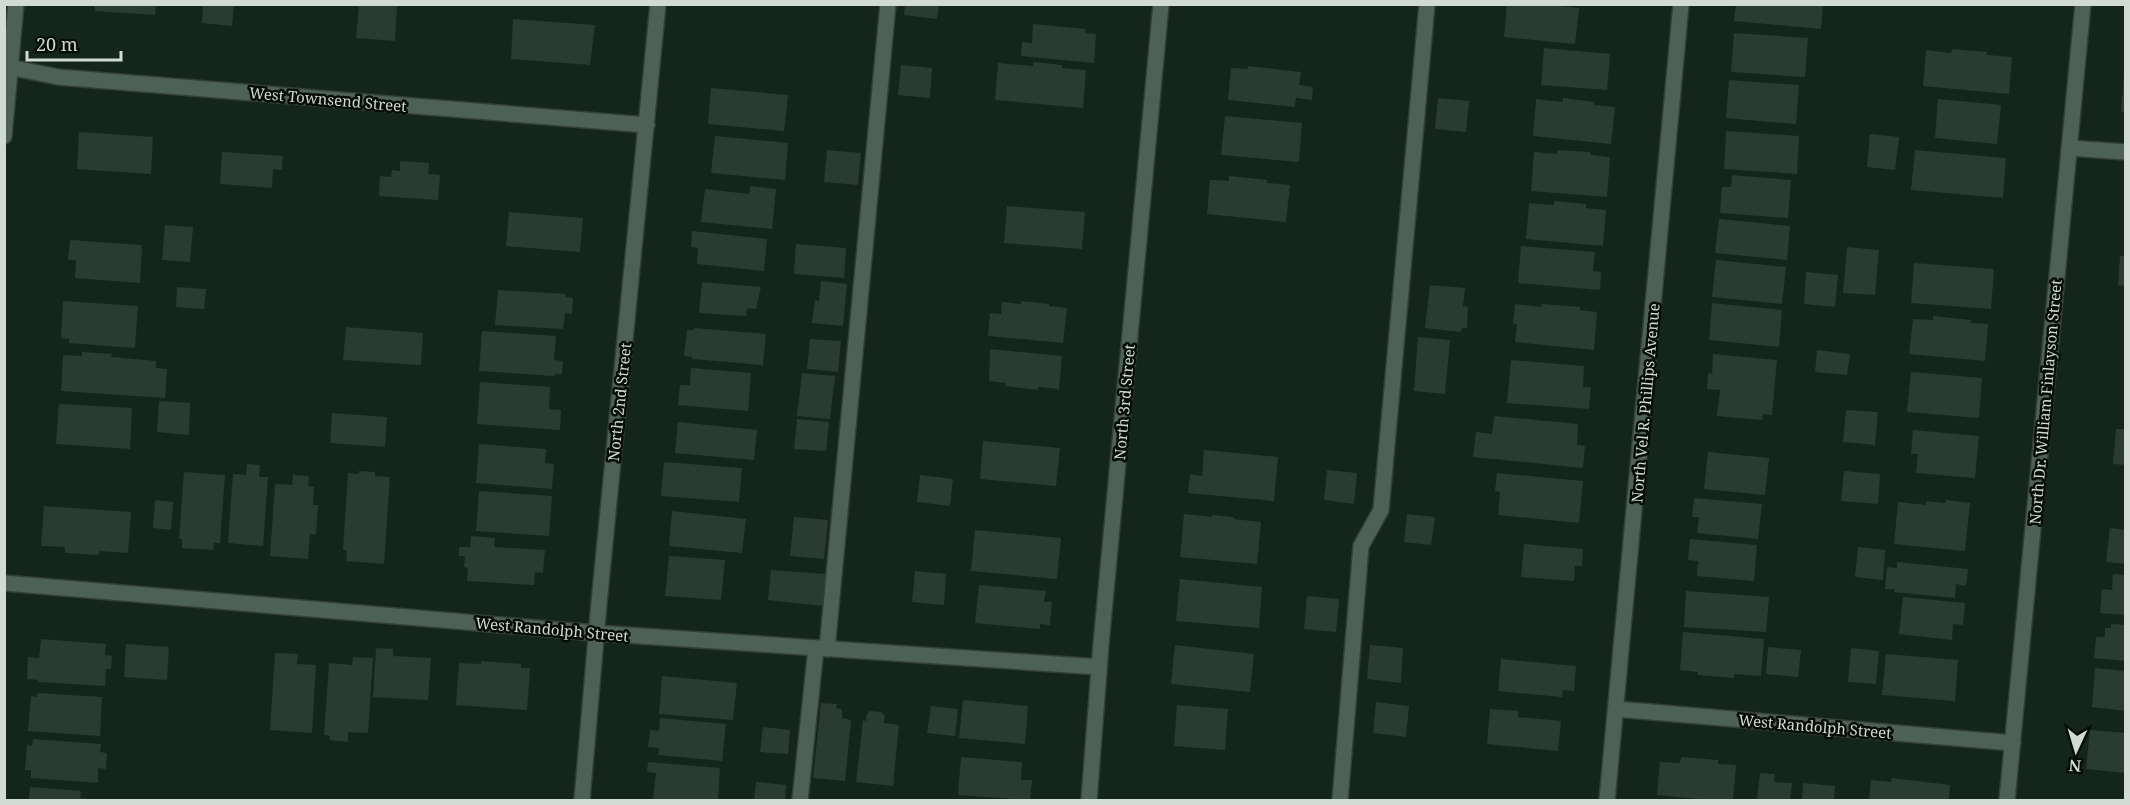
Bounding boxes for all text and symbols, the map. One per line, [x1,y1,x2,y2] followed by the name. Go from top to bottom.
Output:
[27,24,122,62] scale bar
[36,32,78,56] text: 20 m
[248,82,408,116] street label: West Townsend Street
[2024,279,2066,525] street label: North Dr. William Finlayson Street
[1626,302,1664,504] street label: North Vel R. Phillips Avenue
[603,342,635,462] street label: North 2nd Street
[1109,343,1139,461] street label: North 3rd Street
[475,612,629,646] street label: West Randolph Street
[1738,709,1892,743] street label: West Randolph Street
[2046,721,2106,781] north arrow
[2068,755,2082,777] text: N

